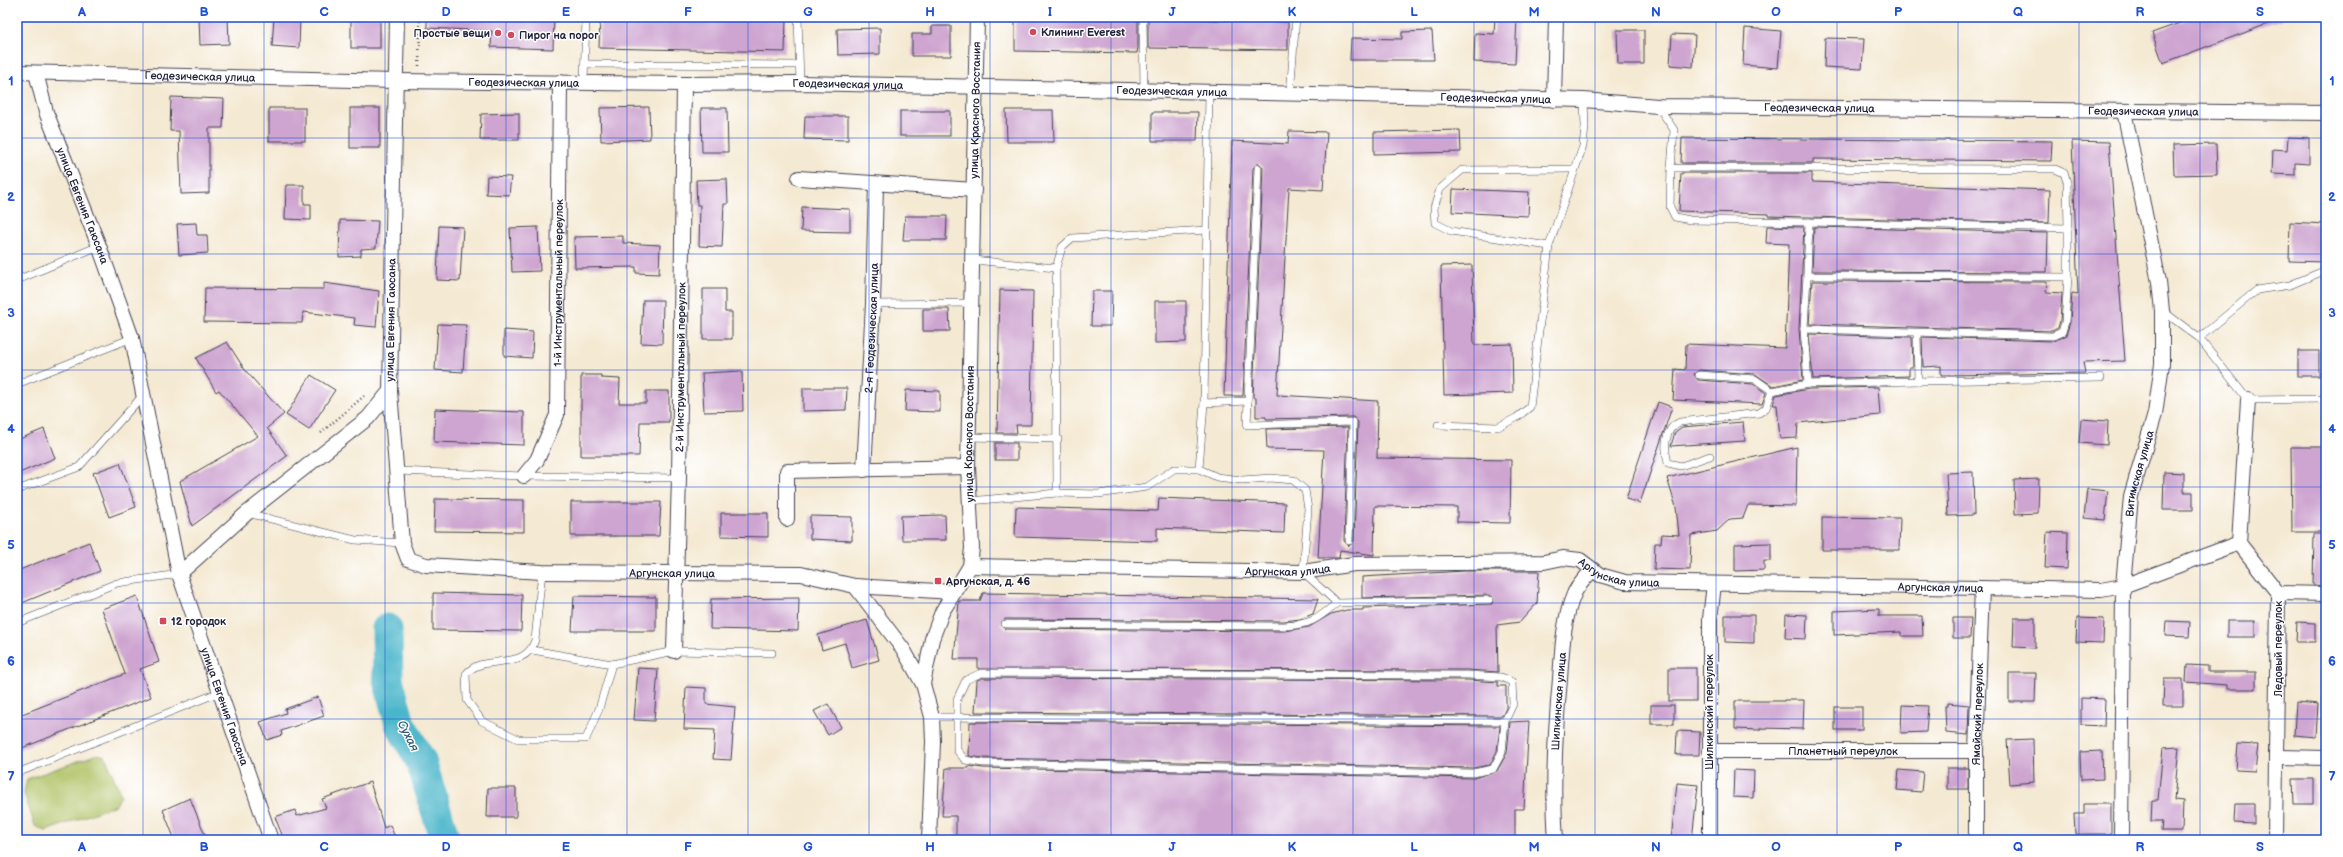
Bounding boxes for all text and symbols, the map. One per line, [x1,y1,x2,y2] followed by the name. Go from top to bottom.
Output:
[77,4,86,20] text: A
[199,4,209,20] text: B
[319,4,329,20] text: C
[441,4,451,20] text: D
[562,4,571,20] text: E
[684,4,692,20] text: F
[803,4,813,20] text: G
[925,4,935,20] text: H
[1048,4,1052,20] text: I
[1168,4,1176,20] text: J
[1288,4,1297,20] text: K
[1410,4,1418,20] text: L
[1528,4,1540,20] text: M
[1651,4,1661,20] text: N
[1771,4,1781,20] text: O
[1894,4,1903,20] text: P
[2013,4,2023,20] text: Q
[2136,4,2145,20] text: R
[2256,4,2264,20] text: S
[1041,26,1125,39] place label: Клининг Everest
[414,27,490,40] place label: Простые вещи
[1028,27,1038,37] marker: Клининг Everest
[493,28,503,38] marker: Простые вещи
[519,29,599,42] place label: Пирог на порог
[506,30,516,40] marker: Пирог на порог
[967,42,983,179] street label: улица Красного Восстания
[144,69,256,84] street label: Геодезическая улица
[8,73,14,89] text: 1
[2329,73,2335,89] text: 1
[468,75,580,89] street label: Геодезическая улица
[792,76,904,92] street label: Геодезическая улица
[1116,83,1228,99] street label: Геодезическая улица
[1440,90,1552,106] street label: Геодезическая улица
[1764,101,1875,115] street label: Геодезическая улица
[2088,104,2199,118] street label: Геодезическая улица
[54,146,112,266] street label: улица Евгения Гаюсана
[7,189,15,205] text: 2
[2328,189,2336,205] text: 2
[551,199,565,367] street label: 1-й Инструментальный переулок
[383,258,399,382] street label: улица Евгения Гаюсана
[862,262,881,394] street label: 2-я Геодезическая улица
[673,282,688,452] street label: 2-й Инструментальный переулок
[7,305,15,321] text: 3
[2328,305,2336,321] text: 3
[961,365,977,503] street label: улица Красного Восстания
[7,421,15,437] text: 4
[2328,421,2336,437] text: 4
[2123,428,2156,517] street label: Витимская улица
[7,537,15,553] text: 5
[2328,537,2336,553] text: 5
[1575,554,1660,589] street label: Аргунская улица
[1244,561,1332,579] street label: Аргунская улица
[628,566,716,580] street label: Аргунская улица
[945,575,1030,588] place label: Аргунская, д. 46
[933,576,943,586] marker: Аргунская, д. 46
[1897,580,1984,595] street label: Аргунская улица
[2272,601,2285,698] street label: Ледовый переулок
[171,615,226,628] place label: 12 городок
[158,616,168,626] marker: 12 городок
[198,646,251,768] street label: улица Евгения Гаюсана
[1548,651,1568,751] street label: Шилкинская улица
[7,653,15,669] text: 6
[2328,653,2336,669] text: 6
[1703,654,1716,770] street label: Шилкинский переулок
[1970,663,1986,765] street label: Ямайский переулок
[394,718,422,754] water label: Сухая
[1788,745,1898,758] street label: Планетный переулок
[7,769,15,785] text: 7
[2328,769,2336,785] text: 7
[77,839,86,855] text: A
[199,839,209,855] text: B
[319,839,329,855] text: C
[441,839,451,855] text: D
[562,839,571,855] text: E
[684,839,692,855] text: F
[803,839,813,855] text: G
[925,839,935,855] text: H
[1048,839,1052,855] text: I
[1168,839,1176,855] text: J
[1288,839,1297,855] text: K
[1410,839,1418,855] text: L
[1528,839,1540,855] text: M
[1651,839,1661,855] text: N
[1771,839,1781,855] text: O
[1894,839,1903,855] text: P
[2013,839,2023,855] text: Q
[2136,839,2145,855] text: R
[2256,839,2264,855] text: S

